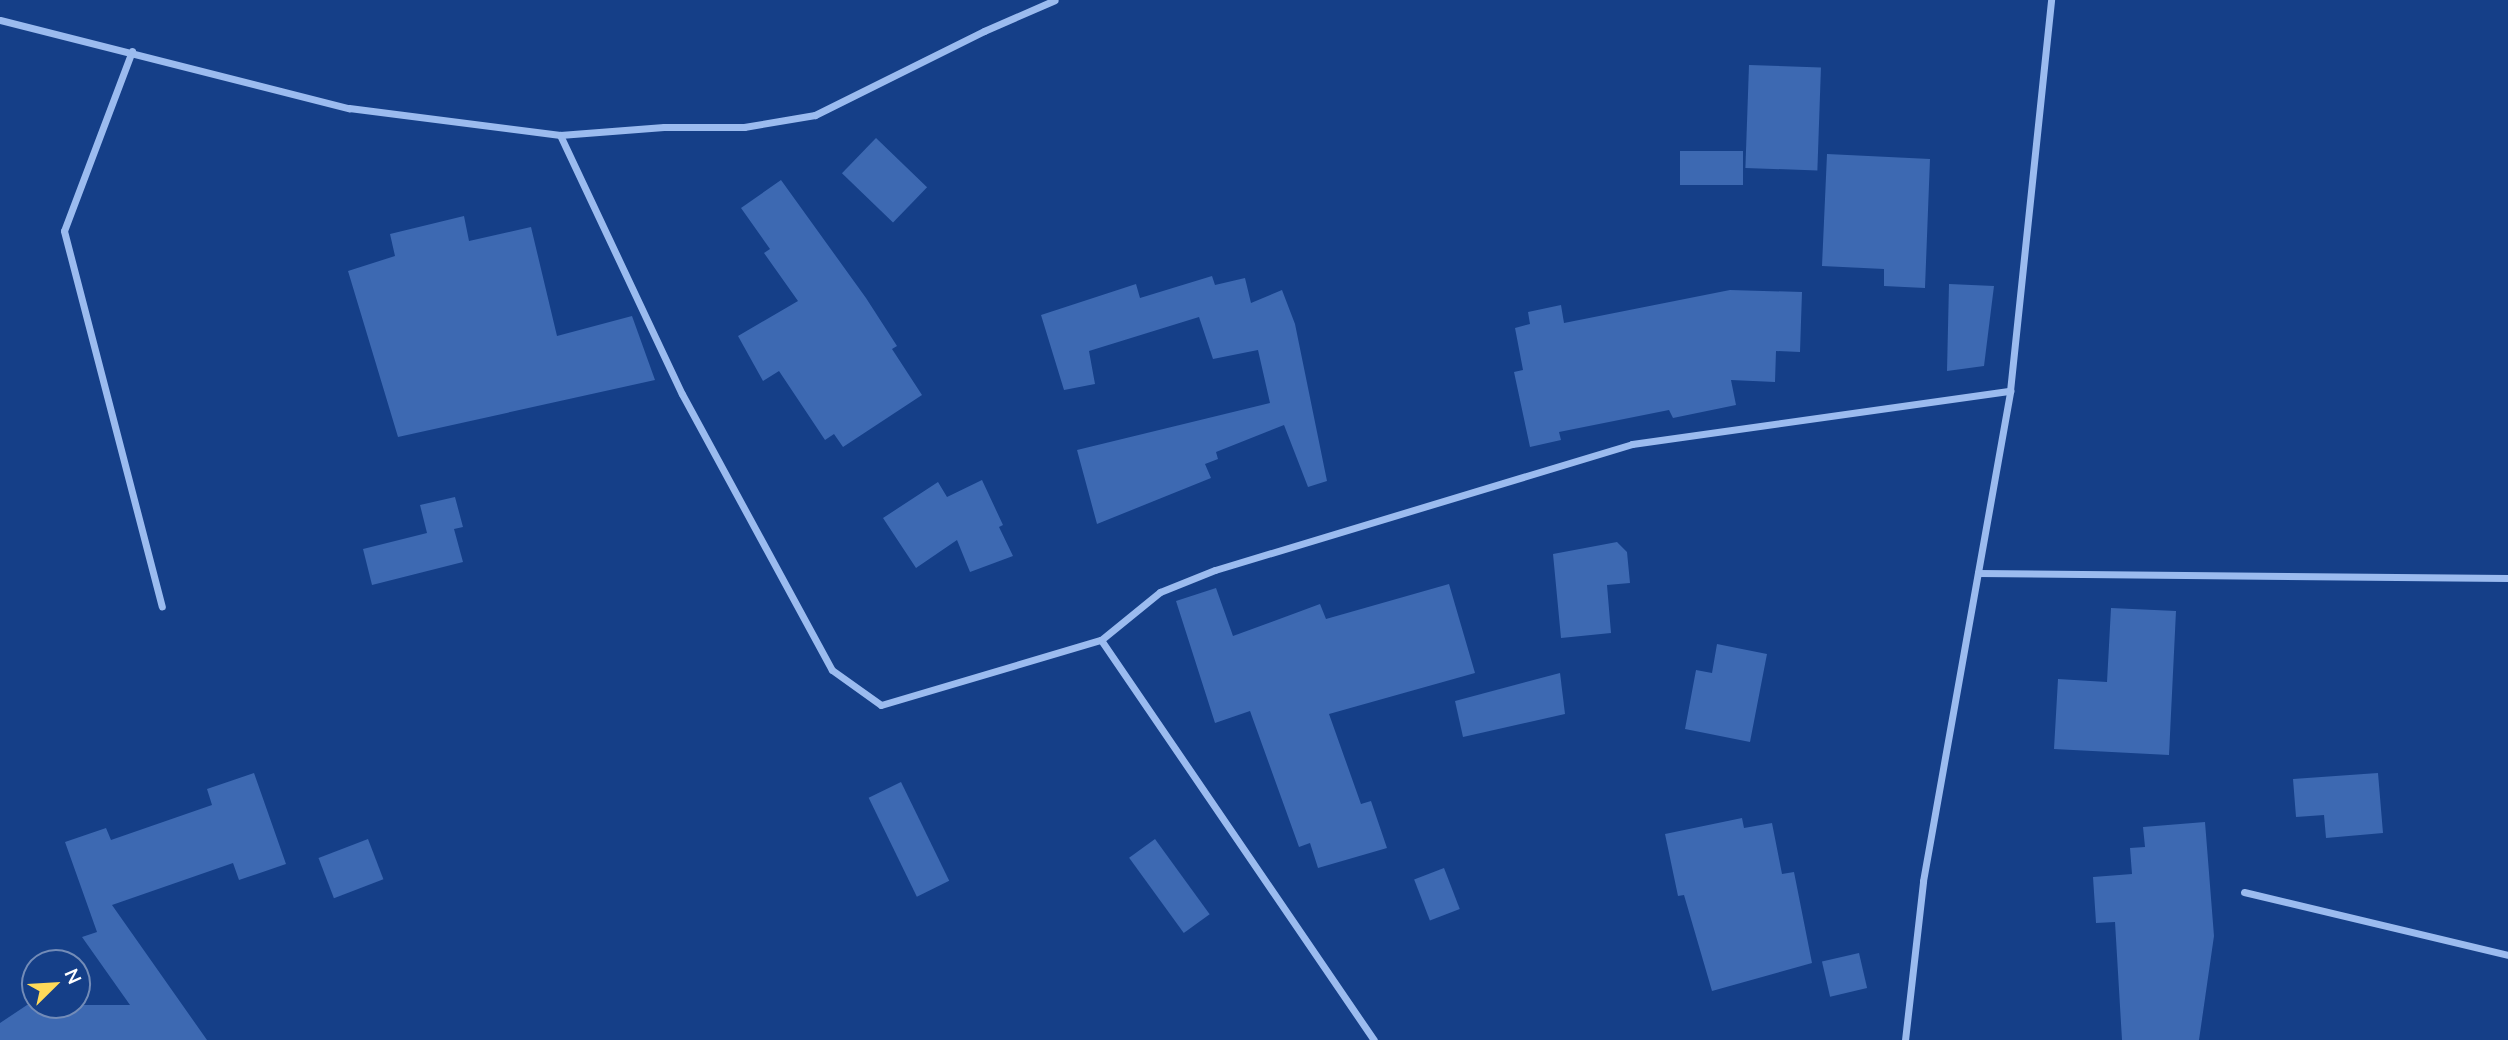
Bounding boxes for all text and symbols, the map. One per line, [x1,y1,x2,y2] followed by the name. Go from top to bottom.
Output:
[21,949,91,1019] north arrow
[59,965,87,988] text: N

